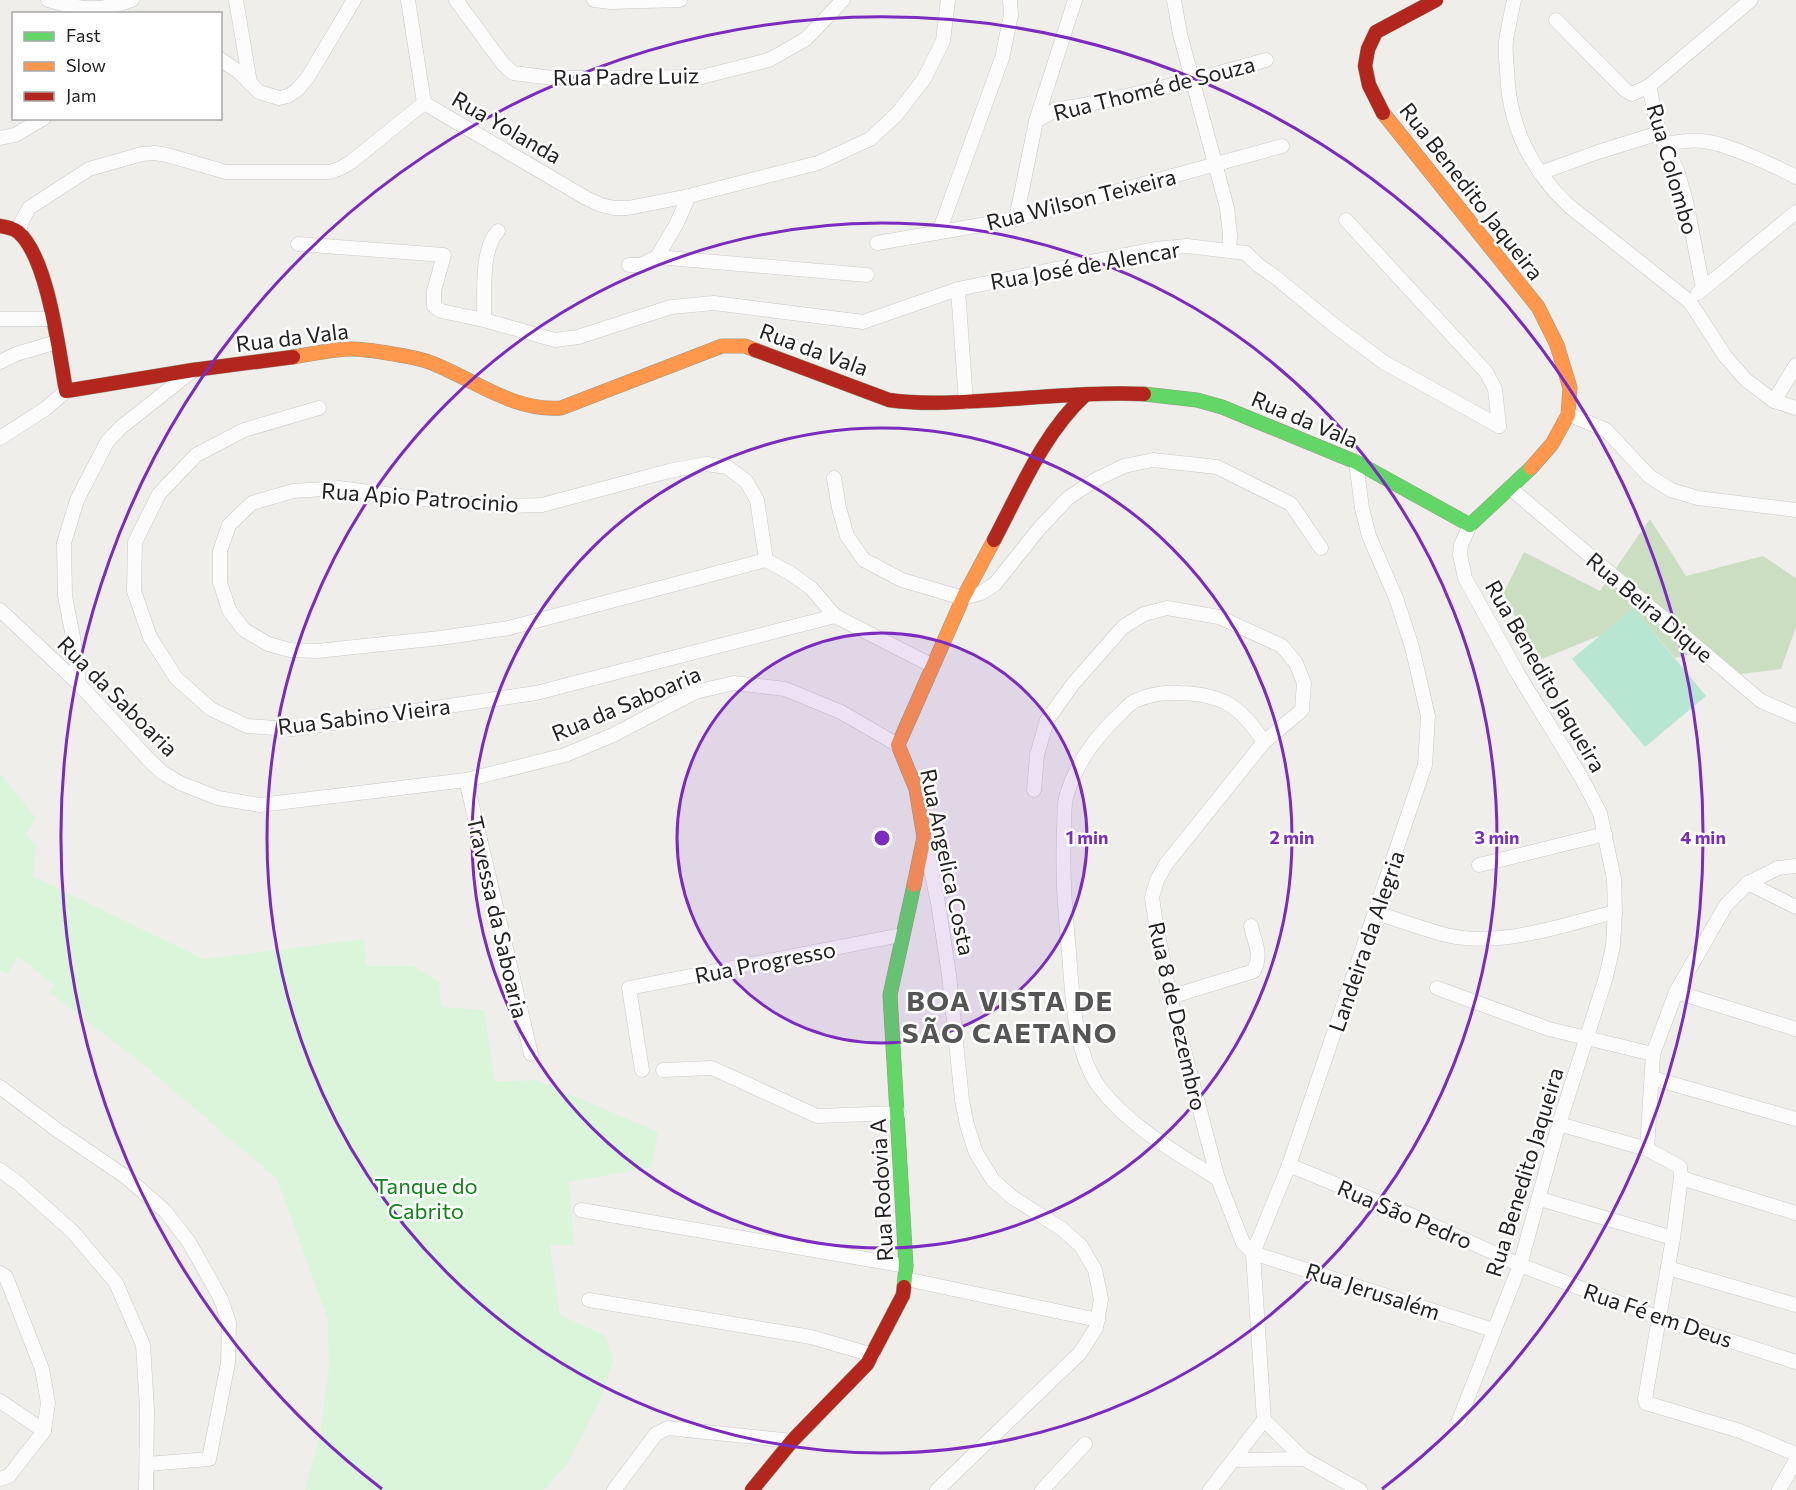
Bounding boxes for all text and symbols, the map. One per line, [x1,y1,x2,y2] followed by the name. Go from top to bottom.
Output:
[12,12,222,120] legend
[66,24,101,46] text: Fast
[1050,50,1258,126] street label: Rua Thomé de Souza
[66,54,106,76] text: Slow
[553,61,699,91] street label: Rua Padre Luiz
[66,84,96,106] text: Jam
[447,85,567,169] street label: Rua Yolanda
[1394,97,1550,285] street label: Rua Benedito Jaqueira
[1641,100,1705,238] street label: Rua Colombo
[983,162,1179,236] street label: Rua Wilson Teixeira
[988,235,1182,295] street label: Rua José de Alencar
[234,317,350,357] street label: Rua da Vala
[756,317,872,381] street label: Rua da Vala
[1247,384,1363,454] street label: Rua da Vala
[320,477,520,517] street label: Rua Apio Patrocinio
[1581,546,1719,668] street label: Rua Beira Dique
[1480,575,1612,777] street label: Rua Benedito Jaqueira
[52,630,184,762] street label: Rua da Saboaria
[548,659,704,747] street label: Rua da Saboaria
[276,692,452,740] street label: Rua Sabino Vieira
[915,766,981,958] street label: Rua Angelica Costa
[462,813,534,1021] street label: Travessa da Saboaria
[1066,826,1108,848] text: 1 min
[1270,826,1314,848] text: 2 min
[1474,826,1520,848] text: 3 min
[1680,826,1726,848] text: 4 min
[872,828,892,848] centre of rings
[1322,847,1410,1035] street label: Landeira da Alegria
[1143,919,1213,1113] street label: Rua 8 de Dezembro
[692,935,838,989] street label: Rua Progresso
[902,983,1118,1049] district label: BOA VISTA DE SÃO CAETANO
[1479,1064,1569,1280] street label: Rua Benedito Jaqueira
[864,1118,898,1262] street label: Rua Rodovia A
[374,1172,478,1224] park label: Tanque do Cabrito
[1334,1174,1476,1254] street label: Rua São Pedro
[1302,1257,1444,1325] street label: Rua Jerusalém
[1580,1277,1736,1353] street label: Rua Fé em Deus

